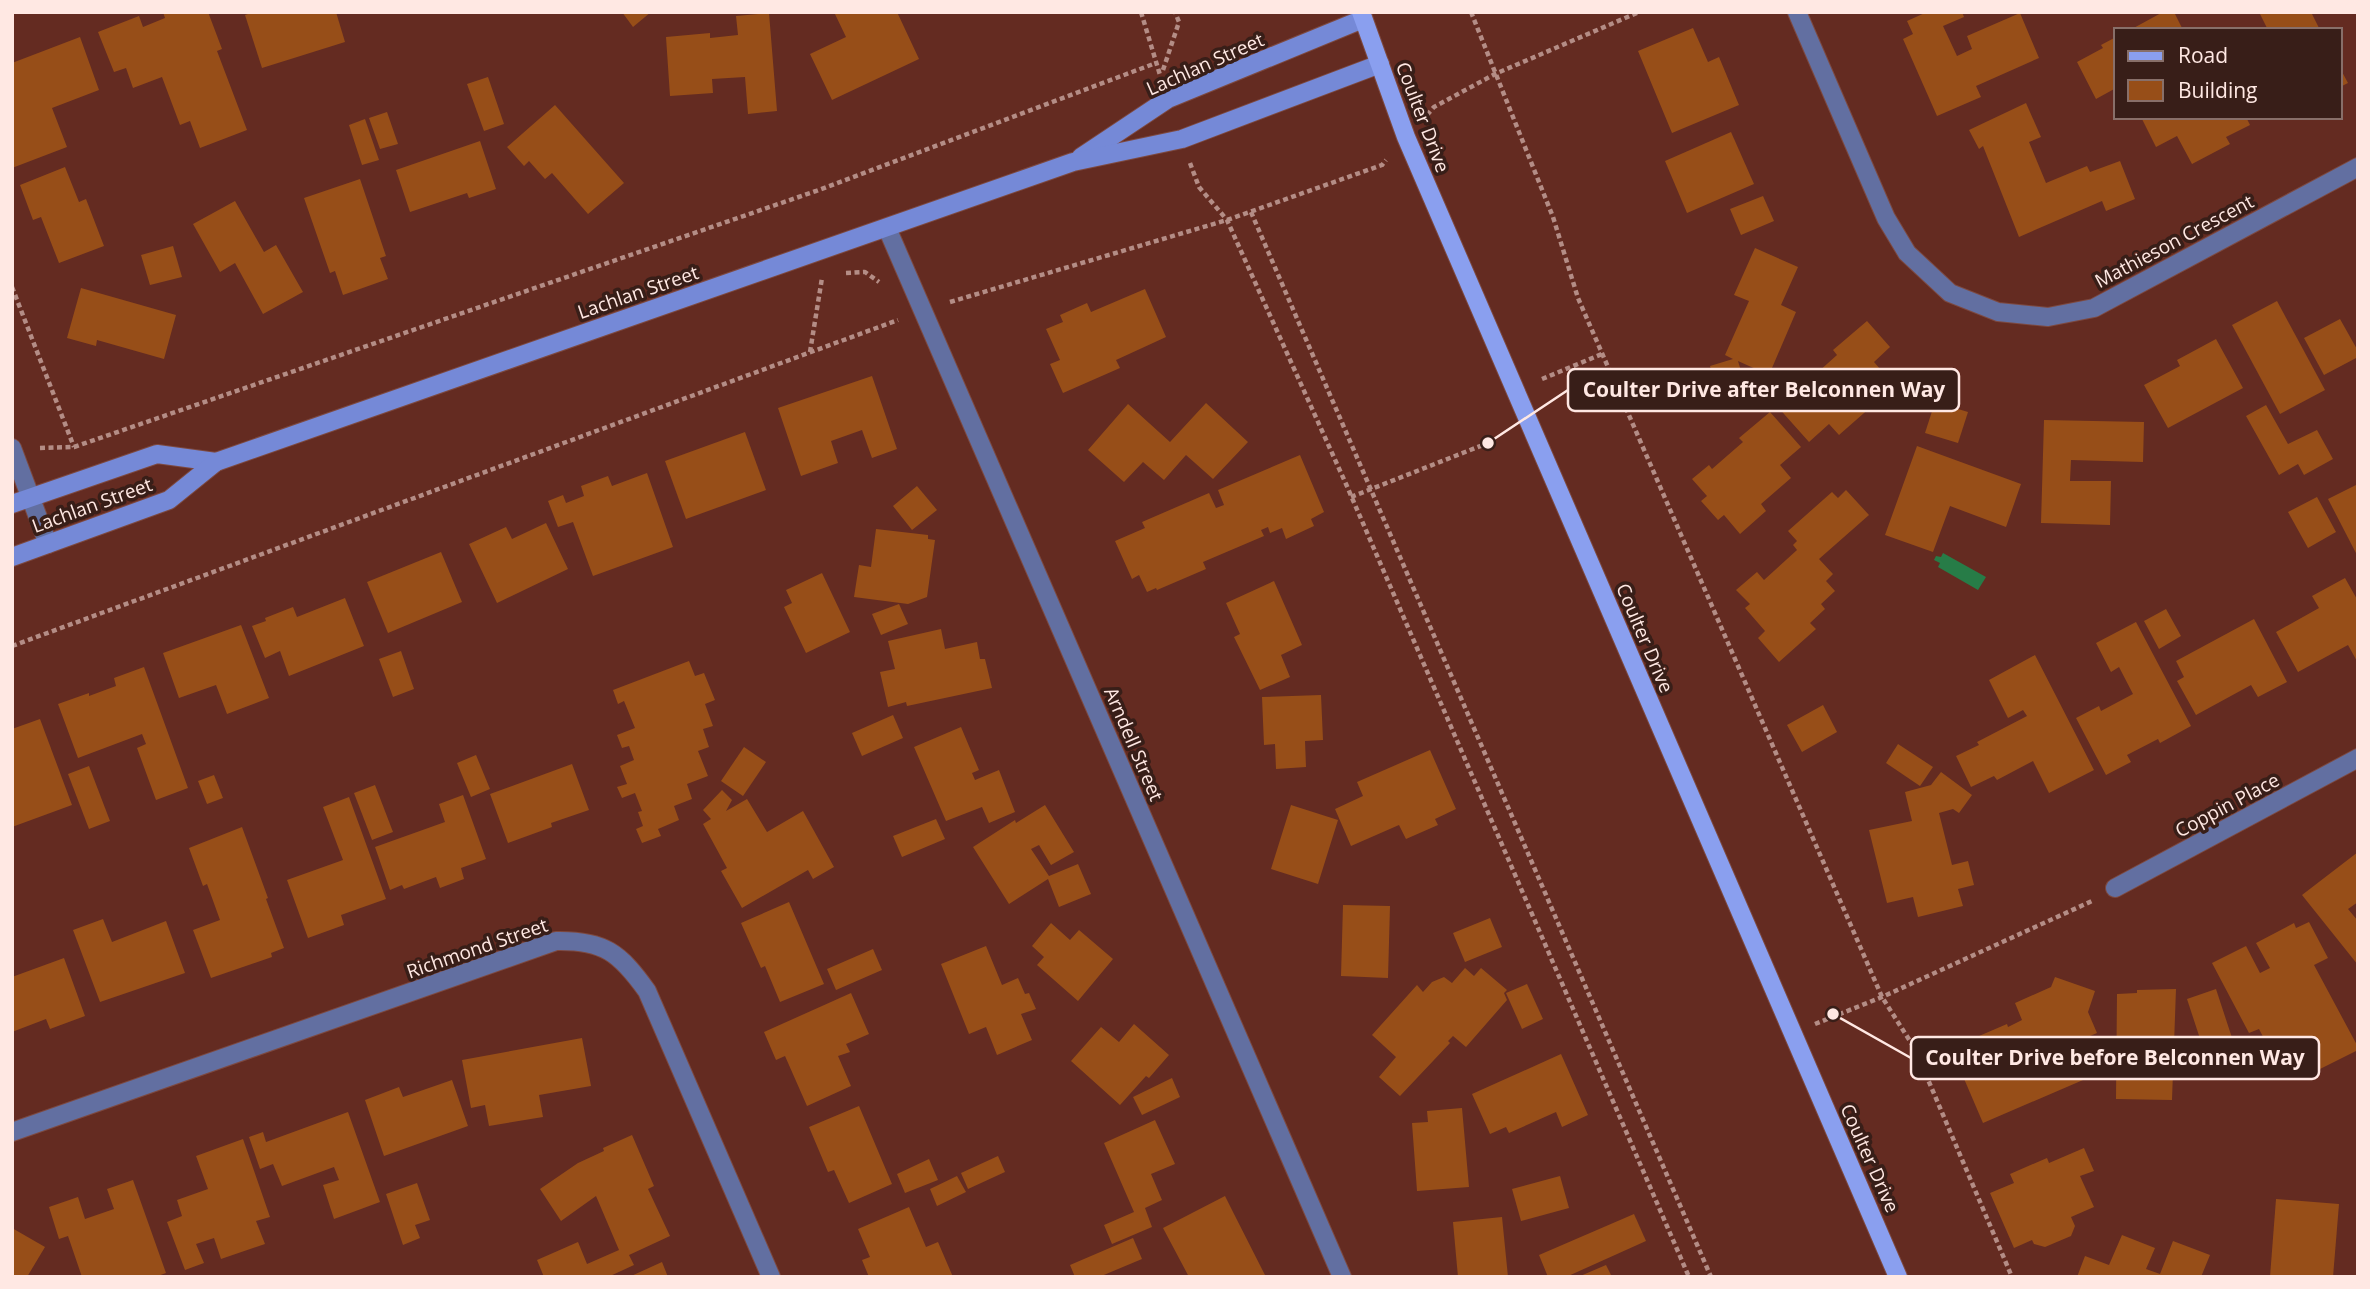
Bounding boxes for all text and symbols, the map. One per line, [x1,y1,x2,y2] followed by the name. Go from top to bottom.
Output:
[1142,26,1268,102] street label: Lachlan Street
[2114,28,2342,119] legend
[2178,41,2228,69] text: Road
[1390,58,1456,176] street label: Coulter Drive
[2178,76,2257,104] text: Building
[2090,188,2258,294] street label: Mathieson Crescent
[574,259,702,325] street label: Lachlan Street
[1568,369,1959,411] callout: Coulter Drive after Belconnen Way
[1583,375,1945,403] text: Coulter Drive after Belconnen Way
[28,471,156,539] street label: Lachlan Street
[1610,579,1680,697] street label: Coulter Drive
[1098,683,1170,805] street label: Arndell Street
[2170,767,2284,843] street label: Coppin Place
[403,912,551,984] street label: Richmond Street
[1911,1037,2319,1079] callout: Coulter Drive before Belconnen Way
[1925,1043,2305,1071] text: Coulter Drive before Belconnen Way
[1834,1099,1906,1217] street label: Coulter Drive

